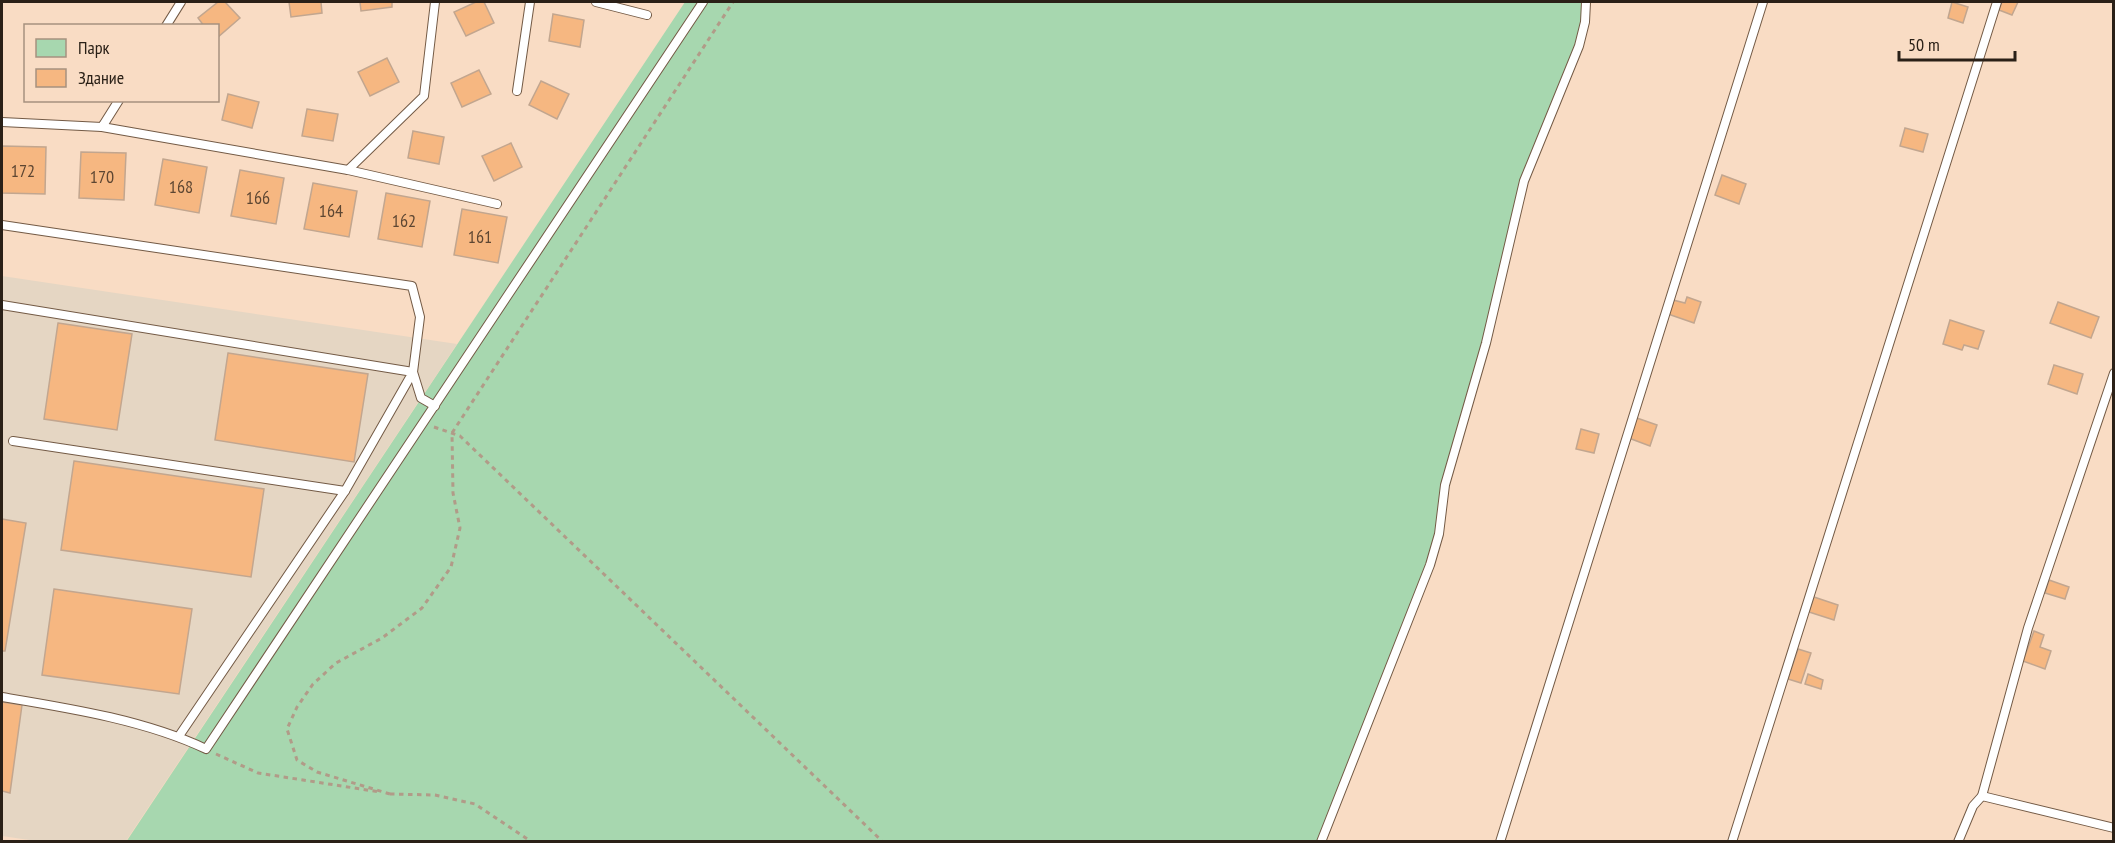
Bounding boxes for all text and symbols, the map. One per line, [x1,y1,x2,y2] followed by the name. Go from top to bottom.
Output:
[24,24,219,102] legend
[1899,24,2014,62] scale bar
[1908,33,1940,56] text: 50 m
[78,36,109,59] text: Парк
[78,66,124,89] text: Здание
[11,159,35,182] house number: 172
[90,165,114,188] house number: 170
[169,175,193,198] house number: 168
[246,186,270,209] house number: 166
[319,199,343,222] house number: 164
[392,209,416,232] house number: 162
[468,225,492,248] house number: 161

